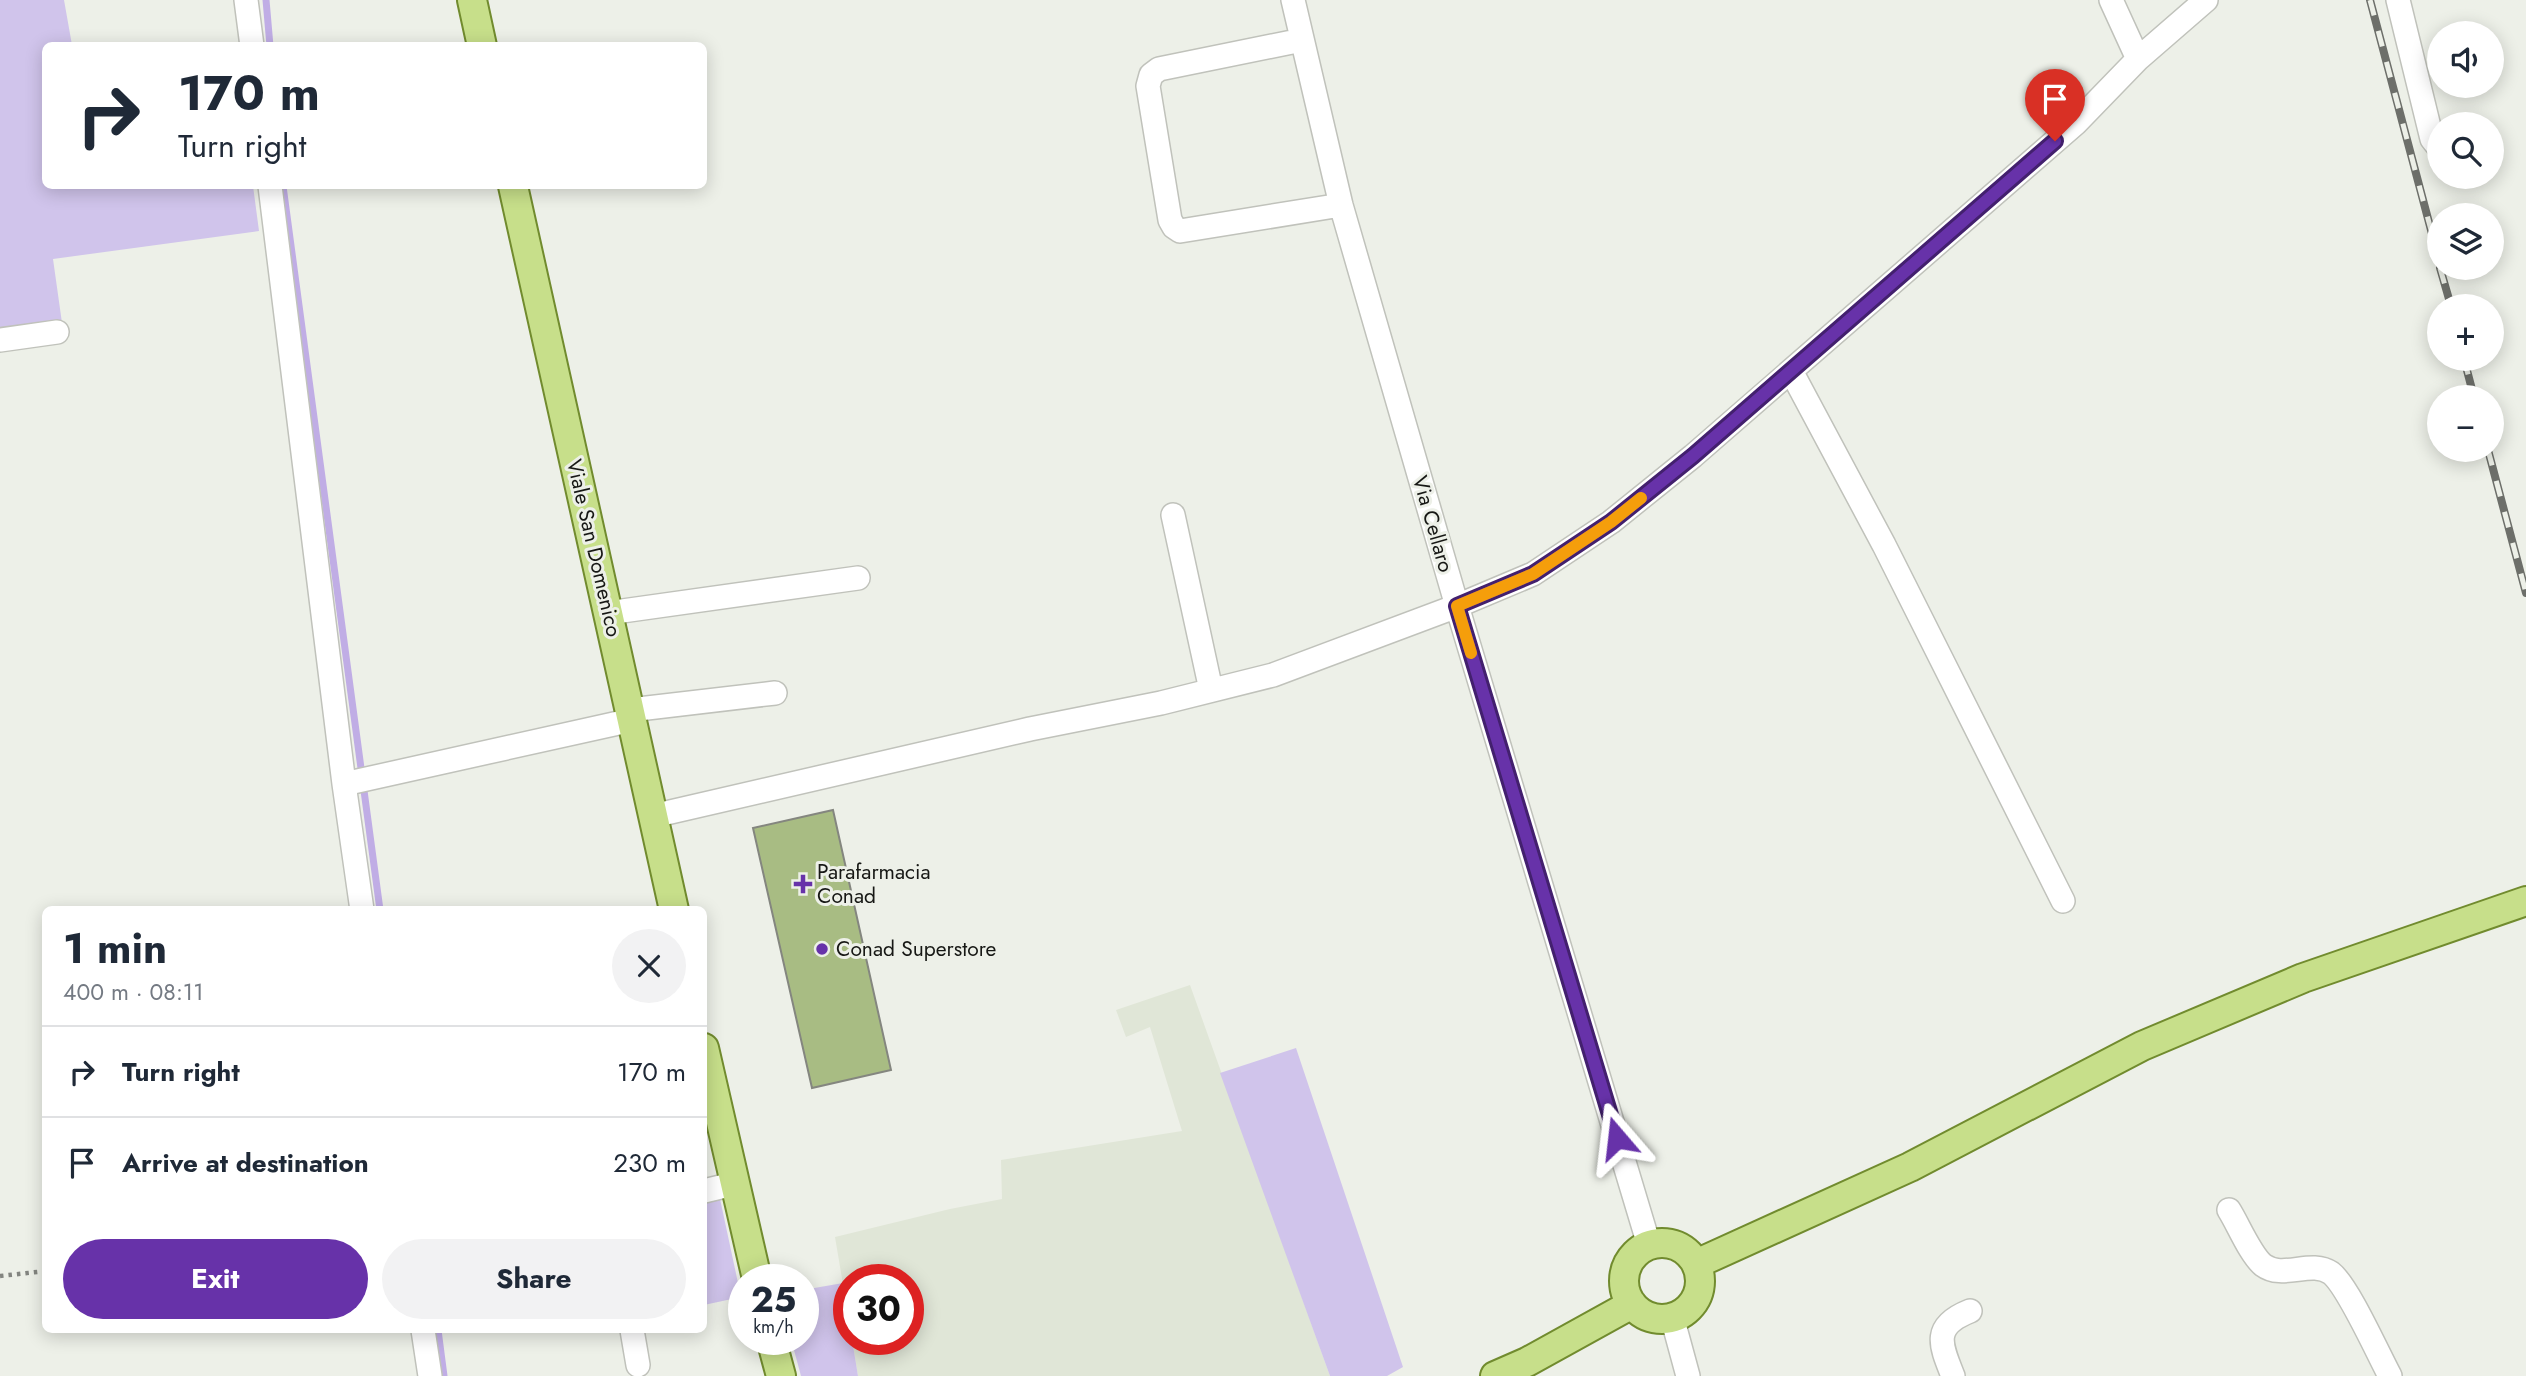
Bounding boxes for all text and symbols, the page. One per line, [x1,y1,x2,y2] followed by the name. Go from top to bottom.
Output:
[2427,21,2504,462] map controls
[2427,21,2504,98] button: sound
[178,58,320,128] text: 170 m
[2025,69,2085,141] pin
[63,70,154,161] icon: right
[2036,80,2074,118] icon: arrive
[2427,112,2504,189] button: search
[178,123,307,169] text: Turn right
[2427,203,2504,280] button: layers
[2427,294,2504,371] button: +
[2427,385,2504,462] button: −
[559,456,629,640] street label: Viale San Domenico
[1405,472,1461,576] street label: Via Cellaro
[817,857,931,911] place label: Parafarmacia Conad
[795,876,811,892] marker: Parafarmacia Conad
[63,918,167,979] text: 1 min
[612,929,686,1003] button: close
[836,934,997,964] place label: Conad Superstore
[814,941,830,957] marker: Conad Superstore
[63,975,204,1009] text: 400 m · 08:11
[63,1053,101,1091] icon: right
[122,1053,240,1091] text: Turn right
[617,1053,686,1091] text: 170 m
[1580,1101,1654,1175] position arrow
[63,1144,101,1182] icon: arrive
[122,1144,369,1182] text: Arrive at destination
[613,1144,686,1182] text: 230 m
[63,1239,368,1319] button: Exit
[382,1239,686,1319] button: Share
[833,1264,924,1355] speed limit sign: 30
[751,1275,796,1325] text: 25
[753,1314,794,1340] text: km/h

